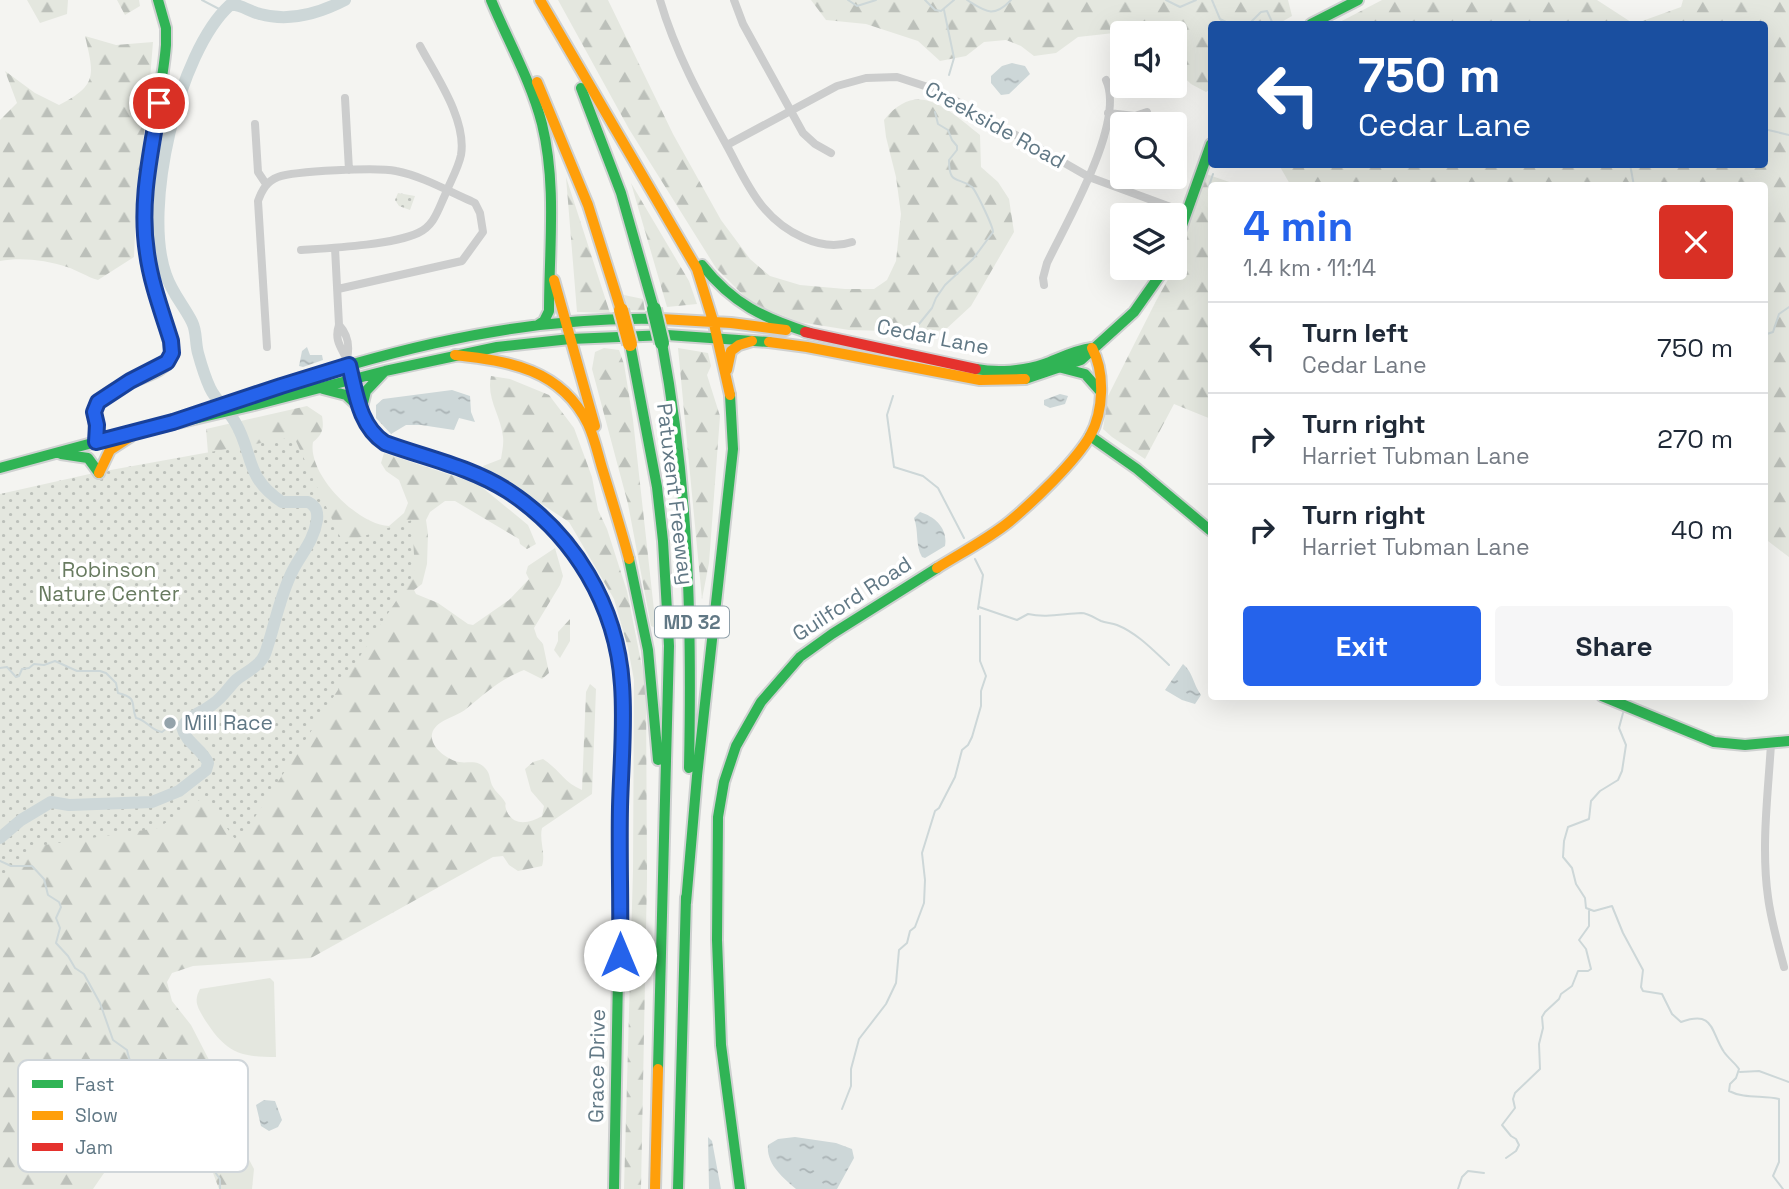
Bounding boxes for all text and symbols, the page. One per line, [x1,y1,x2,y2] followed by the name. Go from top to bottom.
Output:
[1110,21,1187,280] map controls
[1110,21,1187,98] button: sound
[1358,44,1501,106] text: 750 m
[1243,49,1334,140] icon: left
[129,73,189,133] pin
[920,75,1070,174] street label: Creekside Road
[140,84,178,122] icon: arrive
[1358,105,1531,145] text: Cedar Lane
[1110,112,1187,189] button: search
[1243,200,1353,253] text: 4 min
[1110,203,1187,280] button: layers
[1659,205,1733,279] button: close
[1243,253,1376,283] text: 1.4 km · 11:14
[875,312,991,361] street label: Cedar Lane
[1302,316,1409,350] text: Turn left
[1243,329,1281,367] icon: left
[1657,331,1733,365] text: 750 m
[1302,350,1427,380] text: Cedar Lane
[651,401,700,586] street label: Patuxent Freeway
[1302,407,1426,441] text: Turn right
[1243,420,1281,458] icon: right
[1657,422,1733,456] text: 270 m
[1302,441,1530,471] text: Harriet Tubman Lane
[1302,498,1426,532] text: Turn right
[1243,511,1281,549] icon: right
[1671,513,1733,547] text: 40 m
[1302,532,1530,562] text: Harriet Tubman Lane
[787,550,916,647] street label: Guilford Road
[38,556,180,607] park label: Robinson Nature Center
[1243,606,1481,686] button: Exit
[1495,606,1733,686] button: Share
[655,607,729,638] road number: MD 32
[184,709,273,736] place label: Mill Race
[162,715,178,731] marker: Mill Race
[583,918,657,992] position arrow
[582,1009,611,1123] street label: Grace Drive
[18,1060,248,1172] legend
[75,1072,115,1097] text: Fast
[75,1103,118,1128] text: Slow
[75,1135,113,1160] text: Jam

